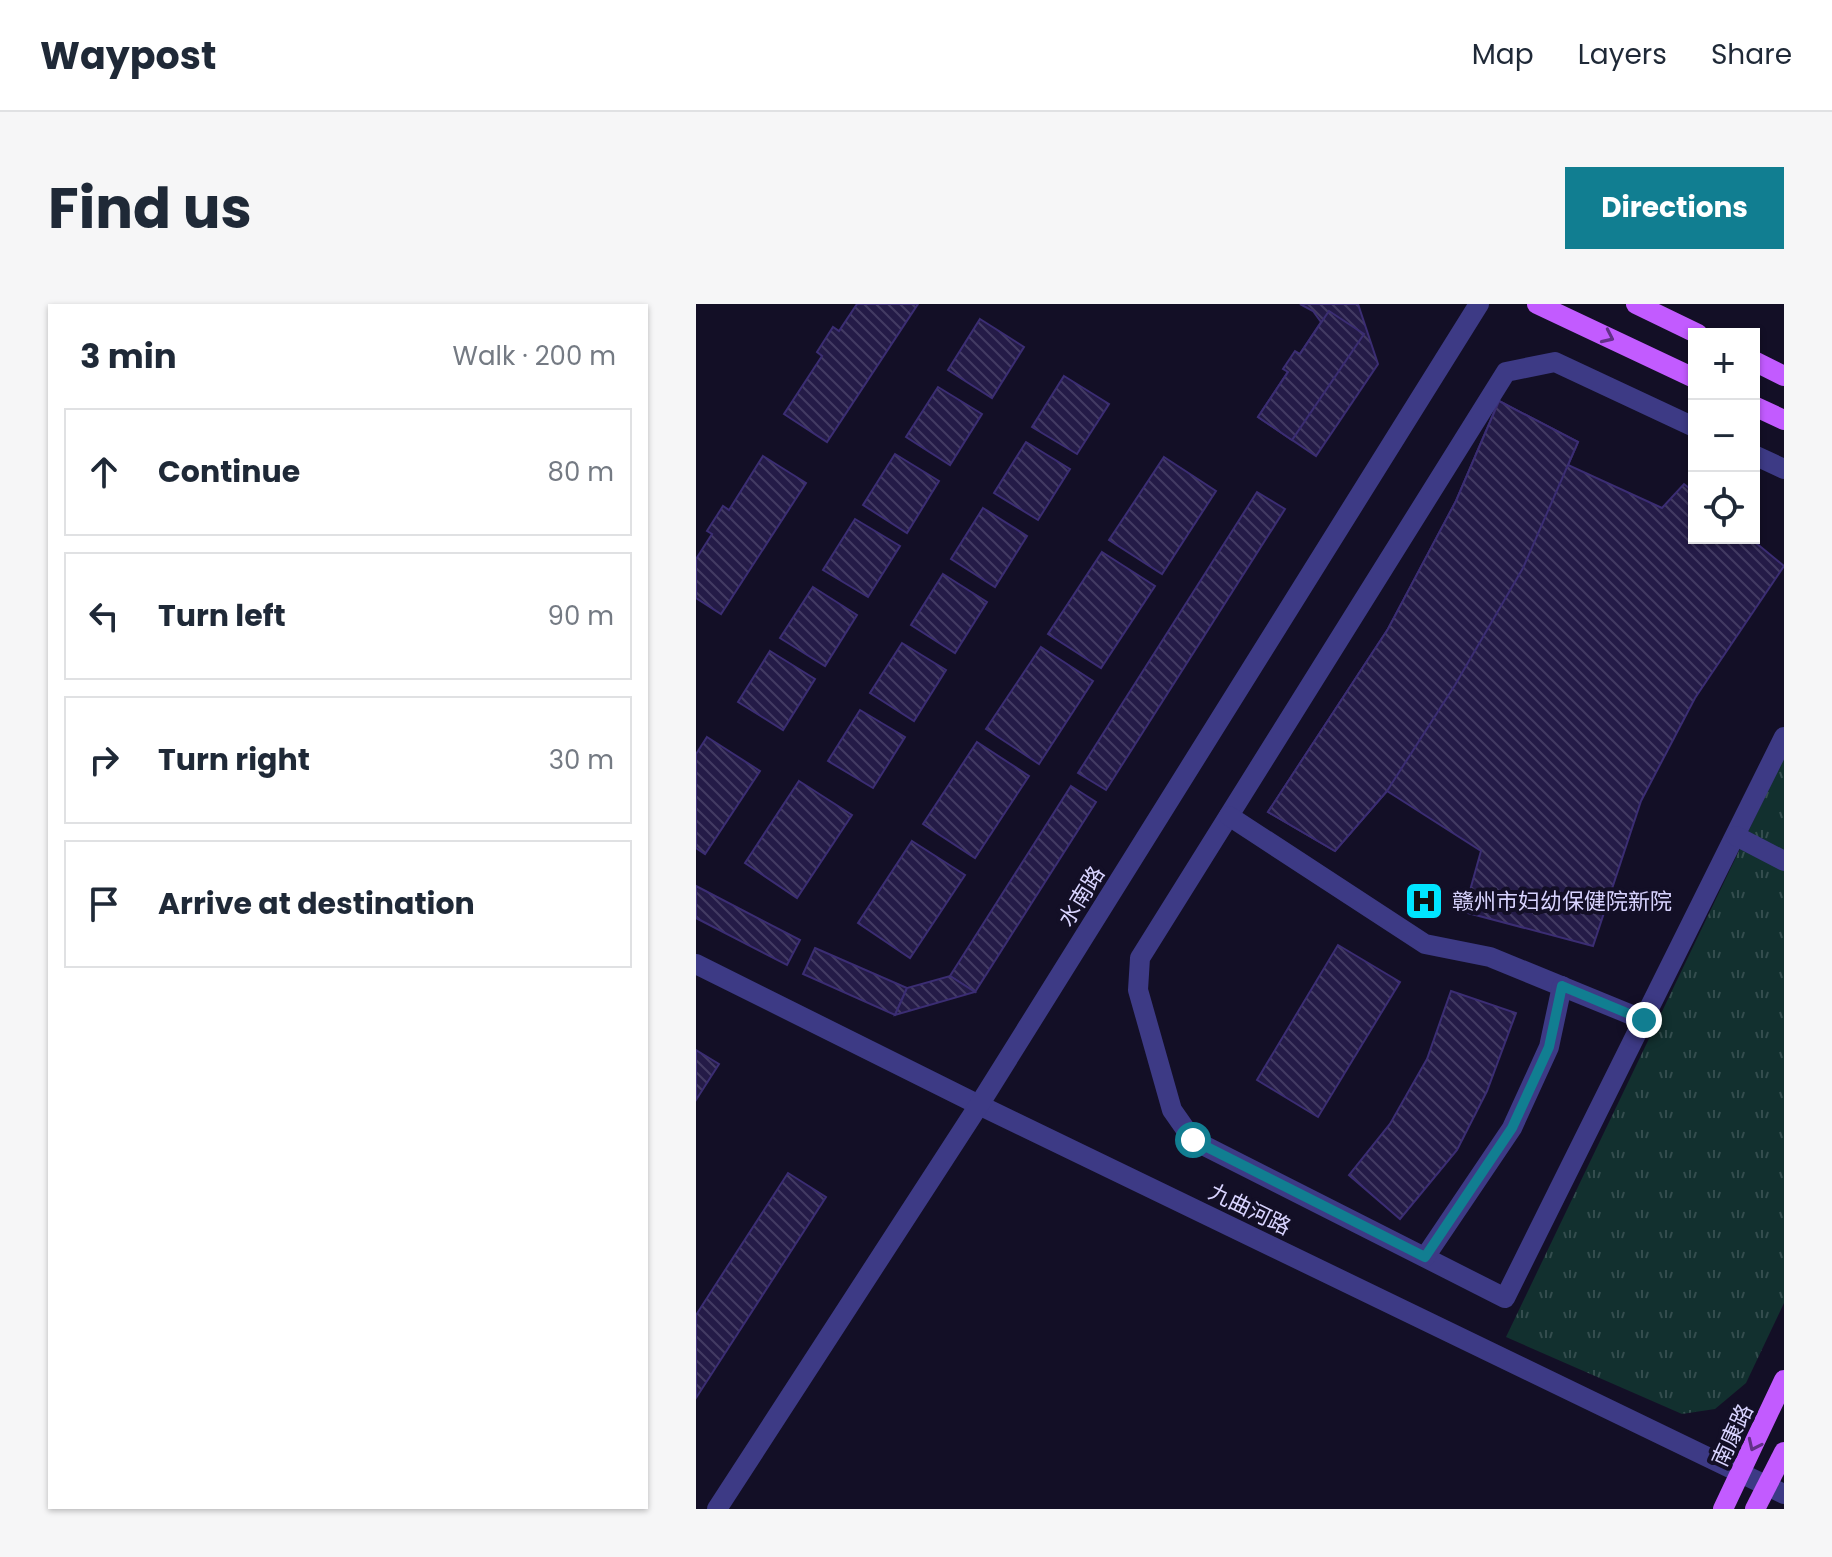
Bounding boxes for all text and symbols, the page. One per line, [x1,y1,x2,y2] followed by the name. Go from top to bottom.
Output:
[40,29,216,82] text: Waypost
[1472,35,1534,74] text: Map
[1578,35,1667,74] text: Layers
[1711,35,1792,74] text: Share
[1565,167,1784,249] button: Directions
[48,169,252,248] text: Find us
[1600,327,1614,343] one-way arrow
[1688,328,1760,544] map controls
[1688,328,1760,400] button: +
[80,332,177,380] text: 3 min
[453,338,616,374] text: Walk · 200 m
[1688,400,1760,472] button: −
[82,450,126,494] icon: ahead
[158,450,300,493] text: Continue
[548,454,614,490] text: 80 m
[1688,472,1760,544] button: locate
[82,594,126,638] icon: left
[158,594,286,637] text: Turn left
[548,598,614,634] text: 90 m
[82,738,126,782] icon: right
[158,738,310,781] text: Turn right
[549,742,614,778] text: 30 m
[1051,860,1112,932] street label: 水南路
[1403,880,1445,922] hospital icon: 赣州市妇幼保健院新院
[82,882,126,926] icon: arrive
[158,882,475,925] text: Arrive at destination
[1452,886,1672,917] place label: 赣州市妇幼保健院新院
[1626,1002,1662,1038] route end
[1175,1122,1211,1158] route start
[1203,1176,1296,1243] street label: 九曲河路
[1704,1399,1760,1472] street label: 南康路
[1748,1437,1764,1451] one-way arrow

